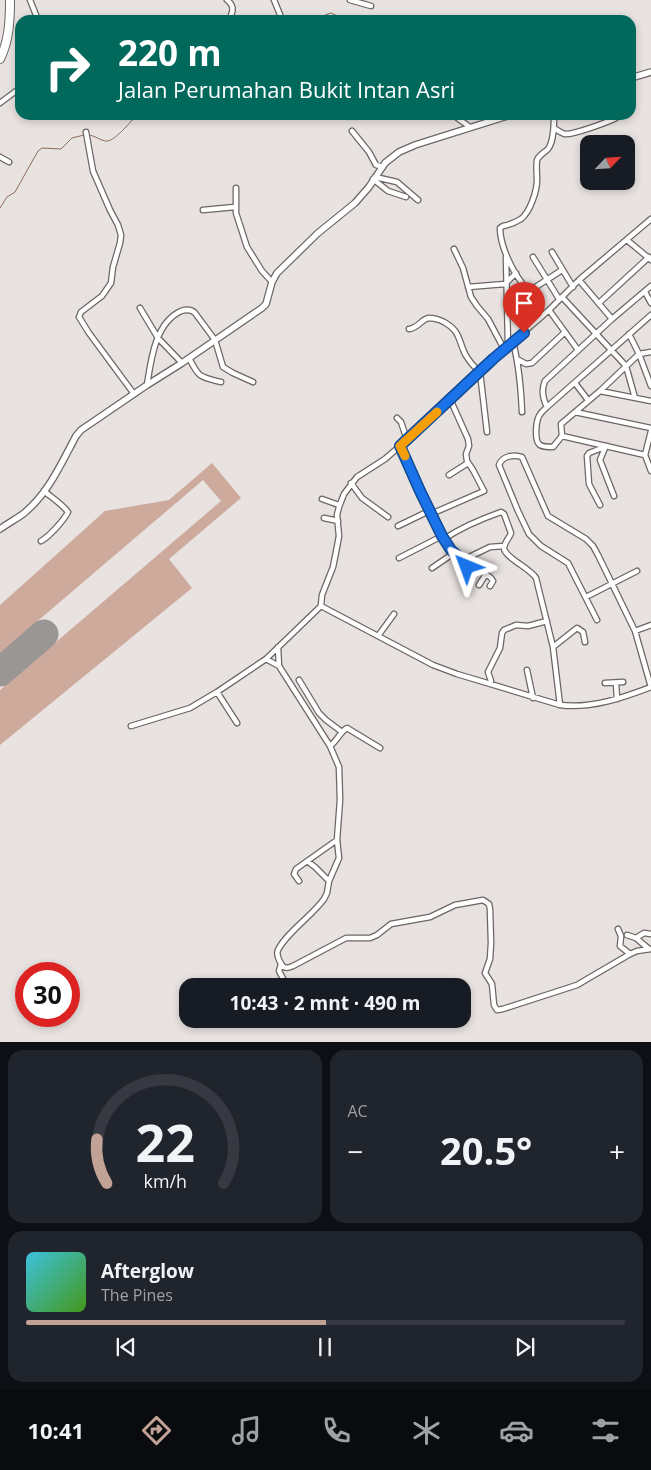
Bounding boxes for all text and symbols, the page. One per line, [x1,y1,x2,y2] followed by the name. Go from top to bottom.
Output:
[118,29,222,76] text: 220 m
[35,35,100,100] icon: right
[118,74,455,104] text: Jalan Perumahan Bukit Intan Asri
[580,135,635,190] north arrow
[580,135,635,190] map controls
[503,282,545,333] pin
[510,289,538,317] icon: arrive
[440,540,492,592] position arrow
[15,962,80,1027] speed limit sign: 30
[230,990,420,1016] text: 10:43 · 2 mnt · 490 m
[348,1100,368,1122] text: AC
[135,1106,194,1177] text: 22
[440,1124,532,1176] text: 20.5°
[348,1132,364,1170] text: −
[609,1132,625,1170] text: +
[143,1169,186,1193] text: km/h
[101,1258,194,1284] text: Afterglow
[101,1284,173,1306] text: The Pines
[112,1333,140,1361] icon: previous
[311,1333,339,1361] icon: pause
[511,1333,539,1361] icon: next
[139,1413,174,1448] icon: directions
[229,1413,264,1448] icon: music
[319,1413,354,1448] icon: phone
[409,1413,444,1448] icon: climate
[499,1413,534,1448] icon: car
[588,1413,623,1448] icon: filters
[27,1415,84,1445] text: 10:41

